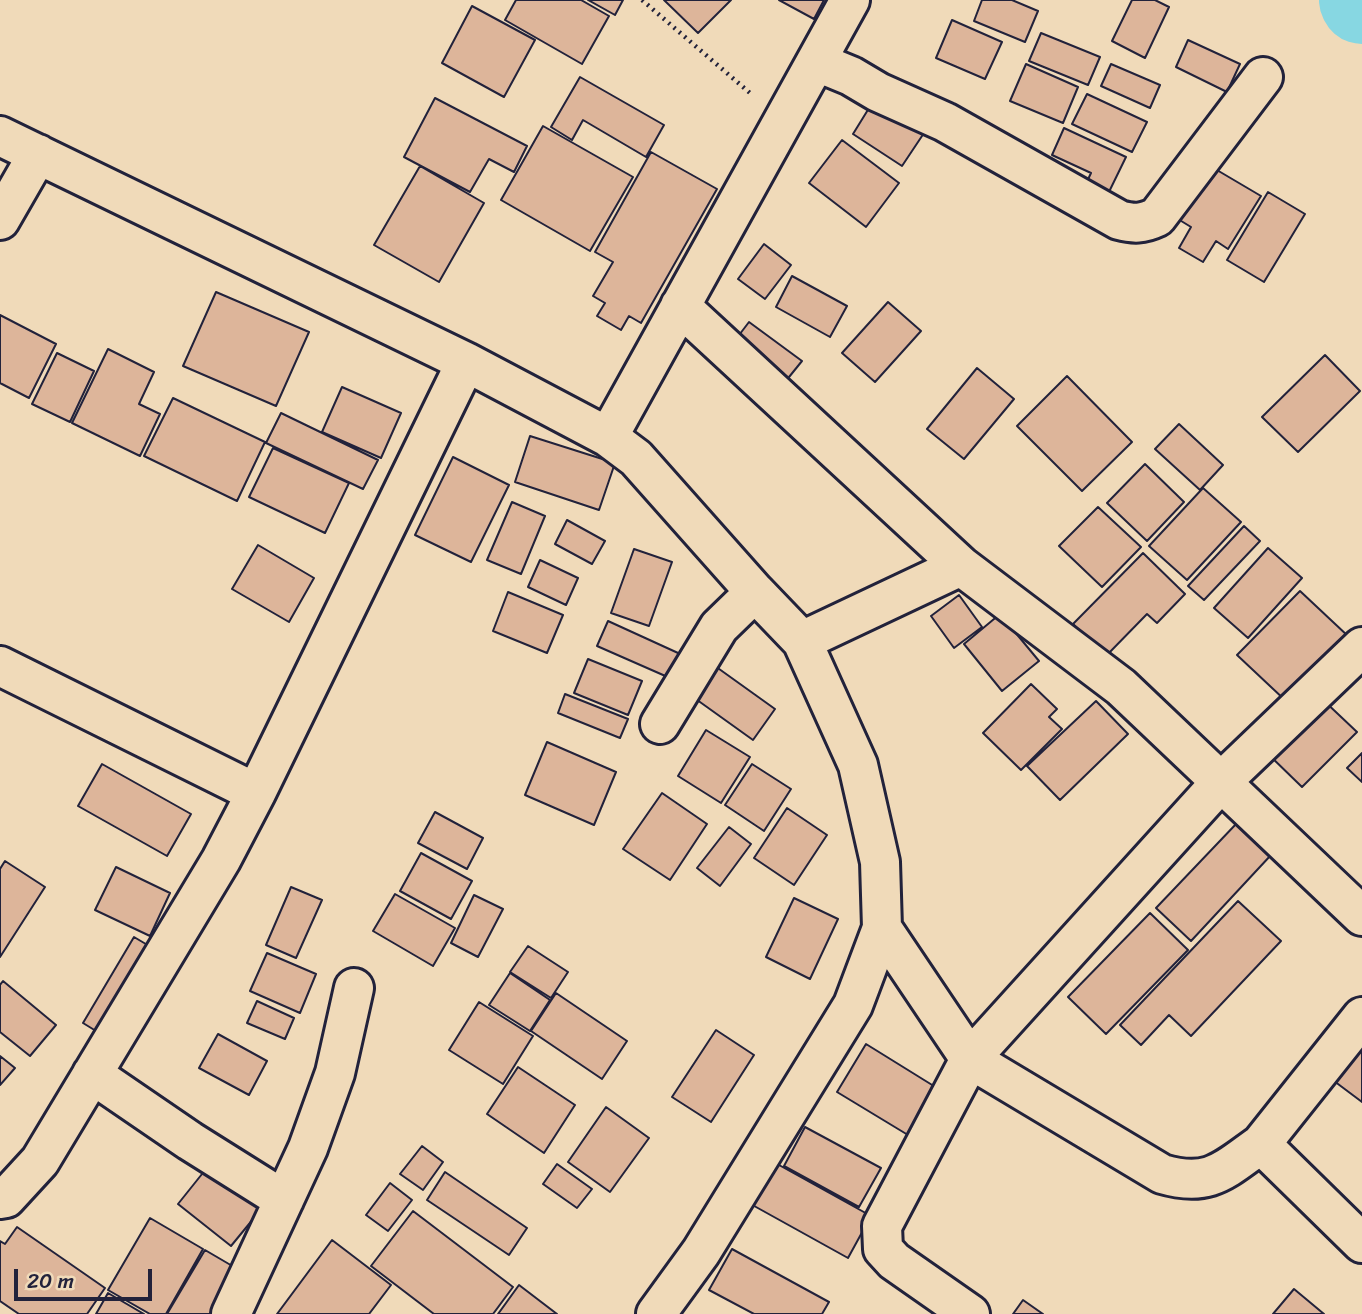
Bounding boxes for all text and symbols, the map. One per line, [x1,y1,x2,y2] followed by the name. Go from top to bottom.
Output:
[18,1254,156,1298] scale bar
[27,1262,74,1300] text: 20 m

